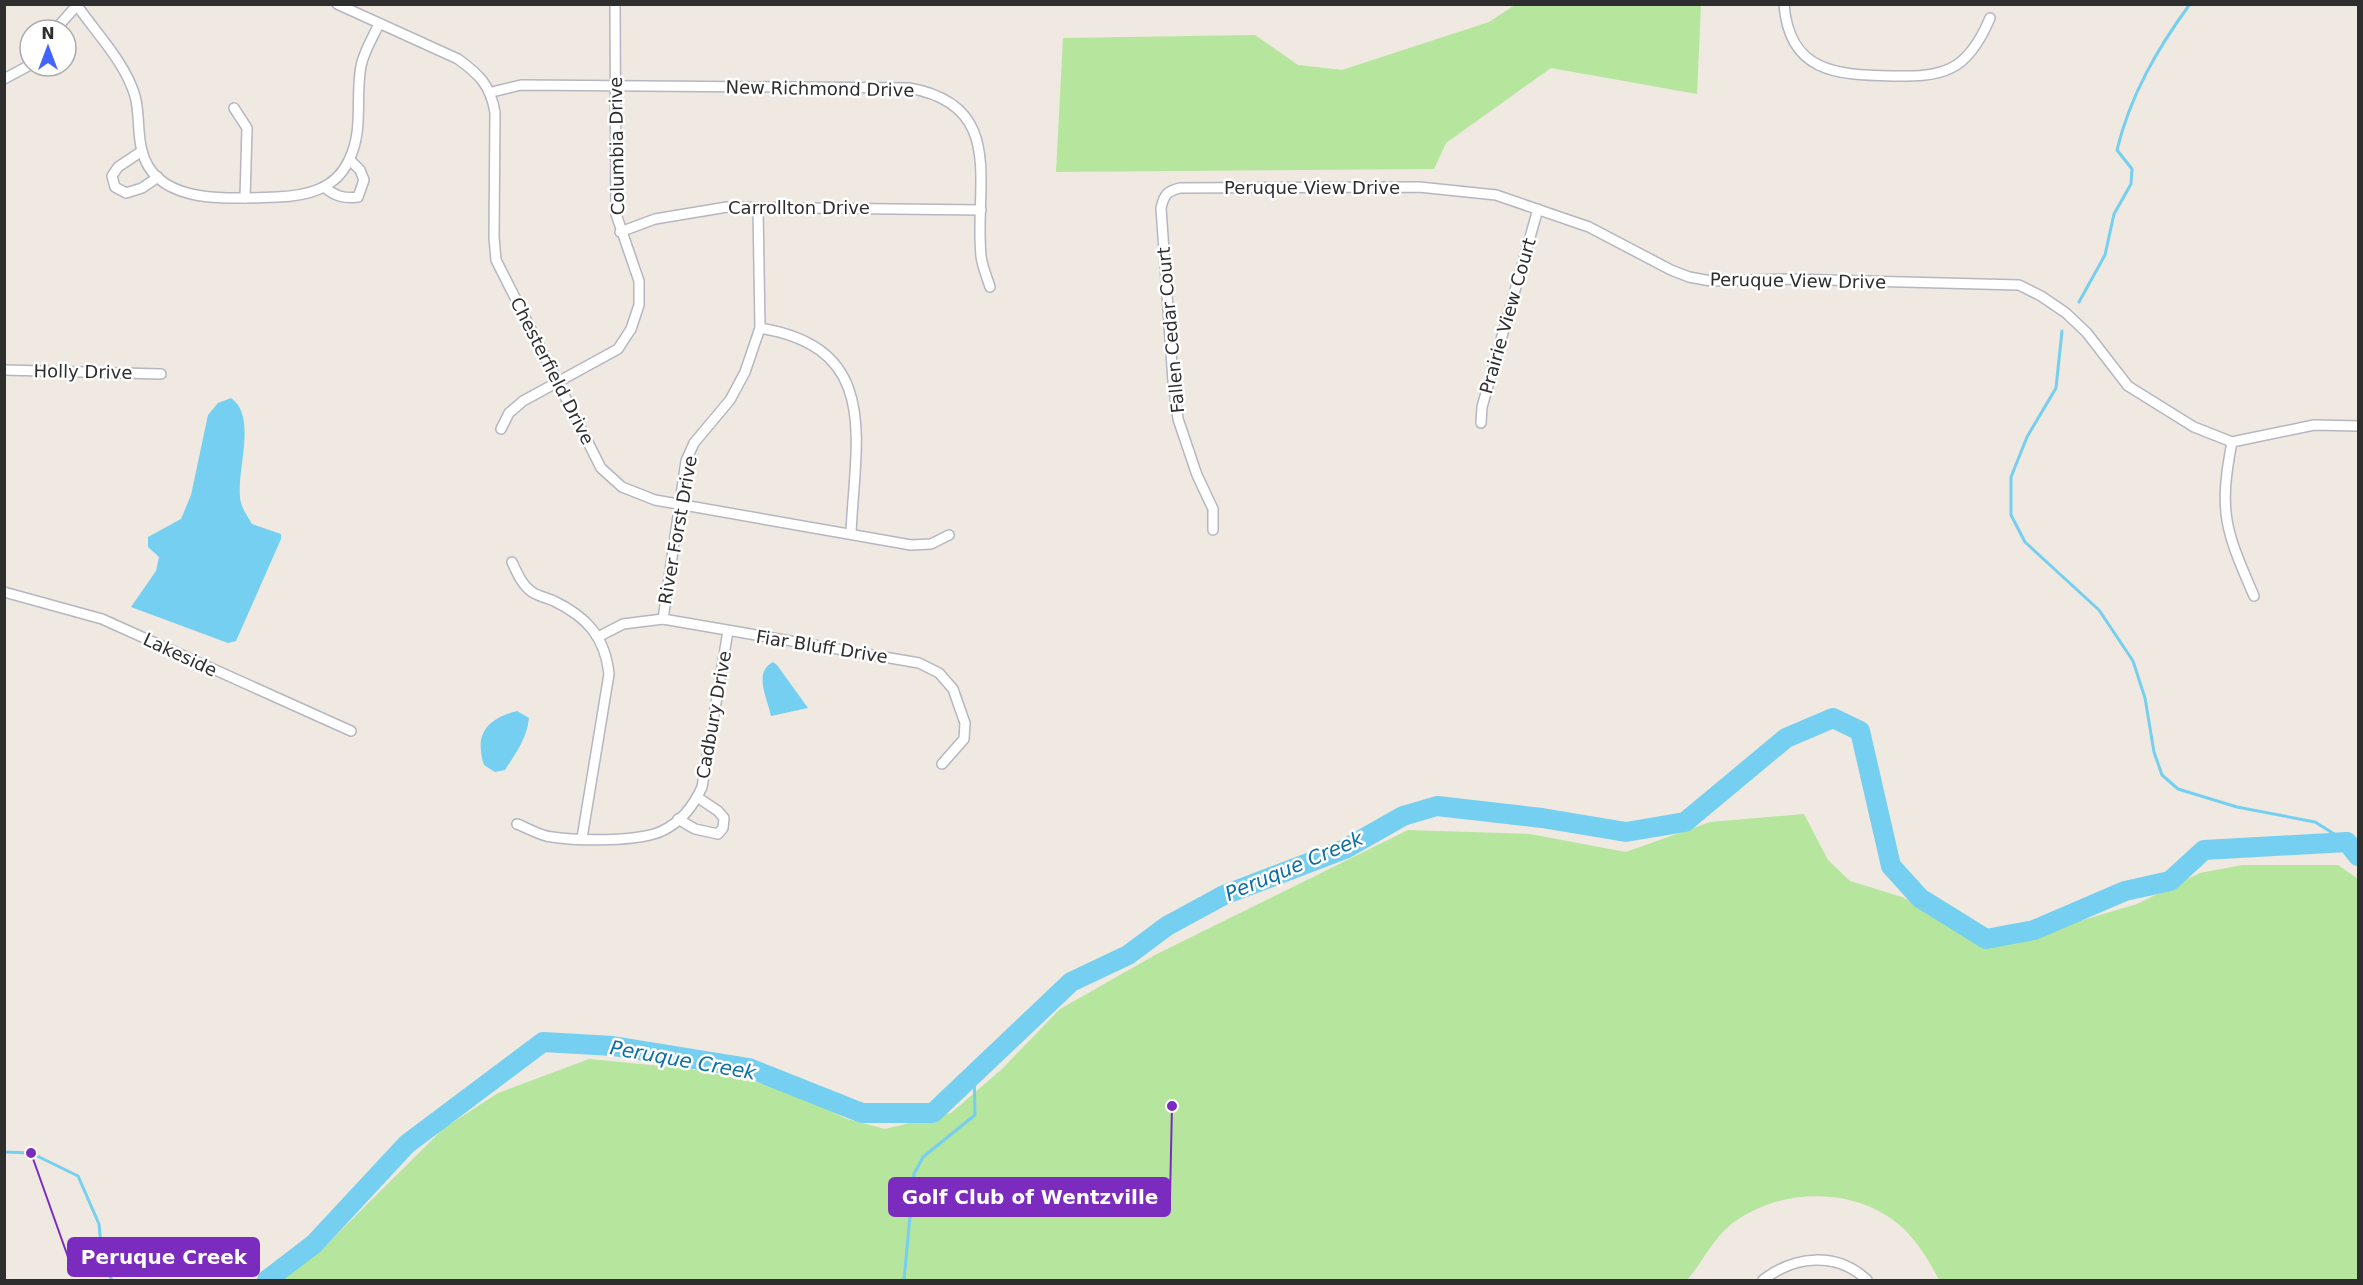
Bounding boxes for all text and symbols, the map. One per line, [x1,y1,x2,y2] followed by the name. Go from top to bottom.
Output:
[18,18,78,78] north arrow
[41,24,55,43] text: N
[605,76,628,216] street label: Columbia Drive
[725,76,915,101] street label: New Richmond Drive
[1224,177,1400,198] street label: Peruque View Drive
[728,197,870,218] street label: Carrollton Drive
[1475,236,1540,396] street label: Prairie View Court
[1153,246,1188,414] street label: Fallen Cedar Court
[1710,268,1886,293] street label: Peruque View Drive
[506,294,599,448] street label: Chesterfield Drive
[33,360,133,383] street label: Holly Drive
[654,454,701,606] street label: River Forst Drive
[755,626,889,667] street label: Fiar Bluff Drive
[140,628,220,681] street label: Lakeside
[692,649,735,781] street label: Cadbury Drive
[1221,826,1368,906] water label: Peruque Creek
[608,1035,759,1085] water label: Peruque Creek
[889,1178,1170,1216] callout: Golf Club of Wentzville
[902,1185,1158,1209] text: Golf Club of Wentzville
[68,1238,259,1276] callout: Peruque Creek
[81,1245,248,1269] text: Peruque Creek

